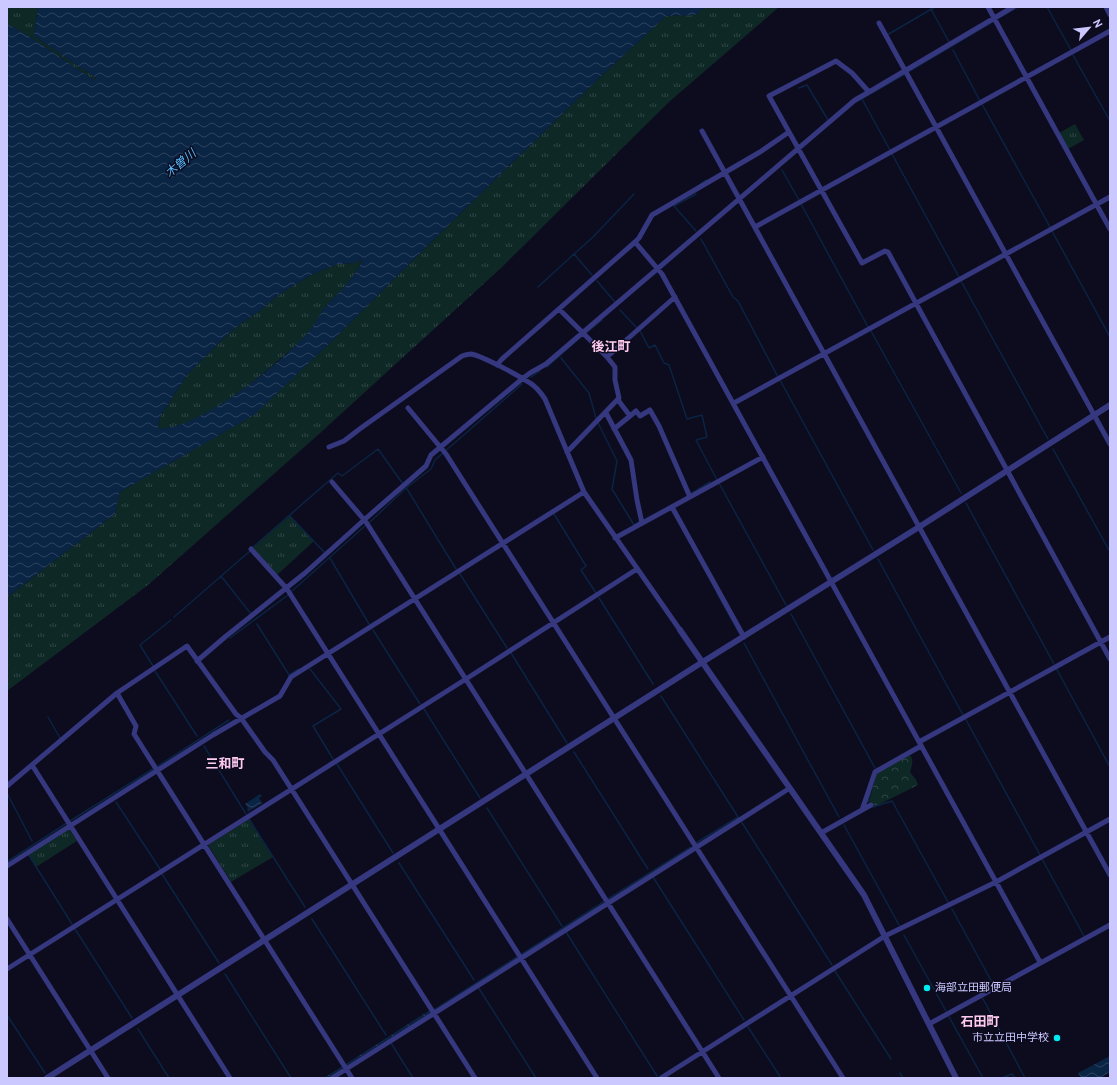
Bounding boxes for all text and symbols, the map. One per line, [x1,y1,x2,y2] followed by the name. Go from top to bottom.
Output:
[1069,8,1109,48] north arrow
[1089,17,1105,31] text: N
[162,145,201,182] water label: 木曽川
[591,339,631,356] district label: 後江町
[205,756,245,773] district label: 三和町
[935,981,1012,995] place label: 海部立田郵便局
[922,983,932,993] marker: 海部立田郵便局
[960,1015,1000,1031] district label: 石田町
[972,1031,1049,1045] place label: 市立立田中学校
[1052,1033,1062,1043] marker: 市立立田中学校

